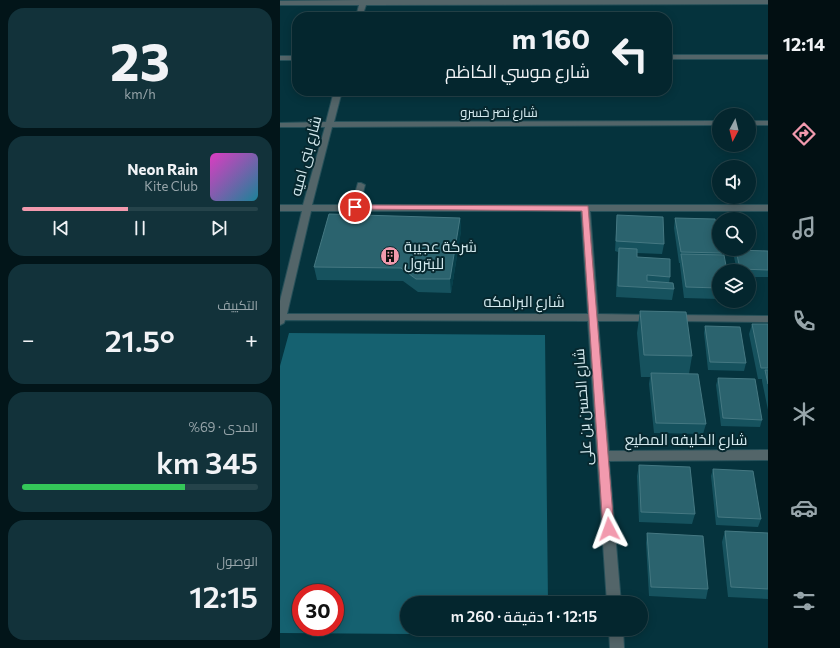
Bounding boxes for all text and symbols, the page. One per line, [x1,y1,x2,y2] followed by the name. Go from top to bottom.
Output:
[512,21,590,55] text: 160 m
[110,28,170,92] text: 23
[604,28,656,80] icon: left
[783,33,825,55] text: 12:14
[445,60,590,82] text: شارع موسي الكاظم
[124,86,156,102] text: km/h
[460,104,538,121] street label: شارع نصر خسرو
[712,108,756,152] north arrow
[712,108,756,308] map controls
[286,114,327,199] street label: شارع بنى اميه
[790,120,818,148] icon: directions
[127,160,198,178] text: Neon Rain
[712,160,756,204] button: sound
[144,178,198,194] text: Kite Club
[338,190,372,224] pin
[344,196,366,218] icon: arrive
[712,212,756,256] button: search
[790,214,818,242] icon: music
[50,217,72,239] icon: previous
[129,217,151,239] icon: pause
[208,217,230,239] icon: next
[404,237,477,273] place label: شركة عجيبة للبترول
[379,245,401,267] building icon: شركة عجيبة للبترول
[712,264,756,308] button: layers
[483,292,565,313] street label: شارع البرامكه
[217,297,258,313] text: التكييف
[790,307,818,335] icon: phone
[105,321,175,358] text: 21.5°
[22,326,35,353] text: −
[245,326,258,353] text: +
[569,348,598,466] street label: شارع الحسن بن على
[790,400,818,428] icon: climate
[188,419,258,435] text: المدى · 69%
[625,430,747,451] street label: شارع الخليفه المطيع
[156,443,258,480] text: 345 km
[790,494,818,522] icon: car
[588,508,630,550] position arrow
[217,553,258,569] text: الوصول
[189,577,258,614] text: 12:15
[292,584,344,636] speed limit sign: 30
[790,587,818,615] icon: filters
[451,607,597,625] text: 12:15 · 1 دقيقة · 260 m

